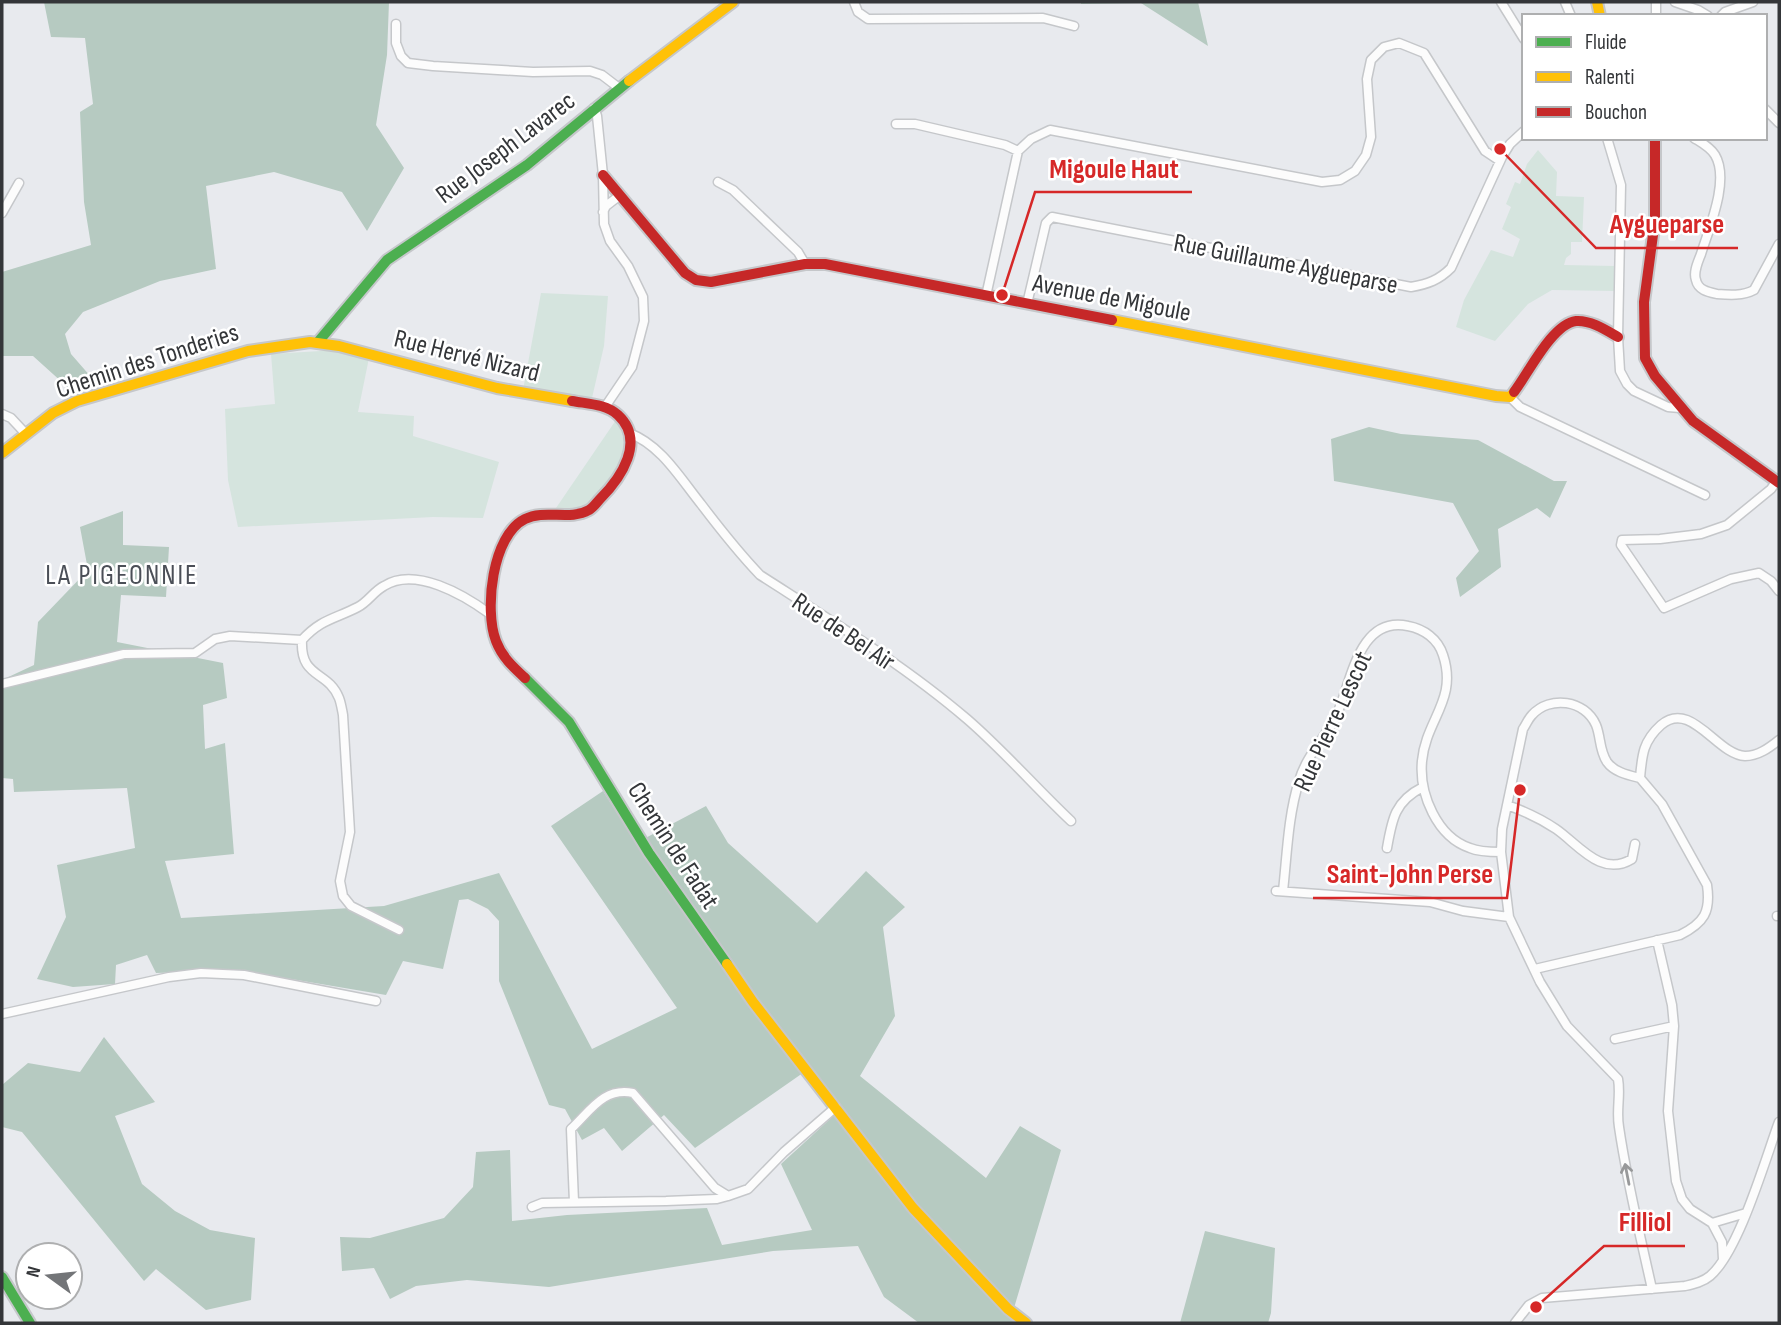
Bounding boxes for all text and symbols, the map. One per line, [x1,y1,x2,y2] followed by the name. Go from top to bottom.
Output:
[1522,14,1767,140] legend
[1585,30,1627,55] text: Fluide
[1585,65,1634,90] text: Ralenti
[430,86,582,211] street label: Rue Joseph Lavarec
[1585,100,1647,125] text: Bouchon
[1035,143,1192,192] callout: Migoule Haut
[1049,153,1179,186] text: Migoule Haut
[1596,199,1738,248] callout: Aygueparse
[1609,208,1724,241] text: Aygueparse
[1171,228,1400,301] street label: Rue Guillaume Aygueparse
[1029,268,1194,329] street label: Avenue de Migoule
[52,317,243,406] street label: Chemin des Tonderies
[391,323,542,389] street label: Rue Hervé Nizard
[45,559,199,592] district label: LA PIGEONNIE
[786,587,901,678] street label: Rue de Bel Air
[1287,647,1379,797] street label: Rue Pierre Lescot
[620,777,725,915] street label: Chemin de Fadat
[1313,849,1507,898] callout: Saint-John Perse
[1327,858,1493,891] text: Saint-John Perse
[1619,1163,1633,1186] one-way arrow
[1604,1197,1685,1246] callout: Filliol
[1619,1206,1671,1239] text: Filliol
[14,1241,84,1311] north arrow
[22,1264,46,1280] text: N

